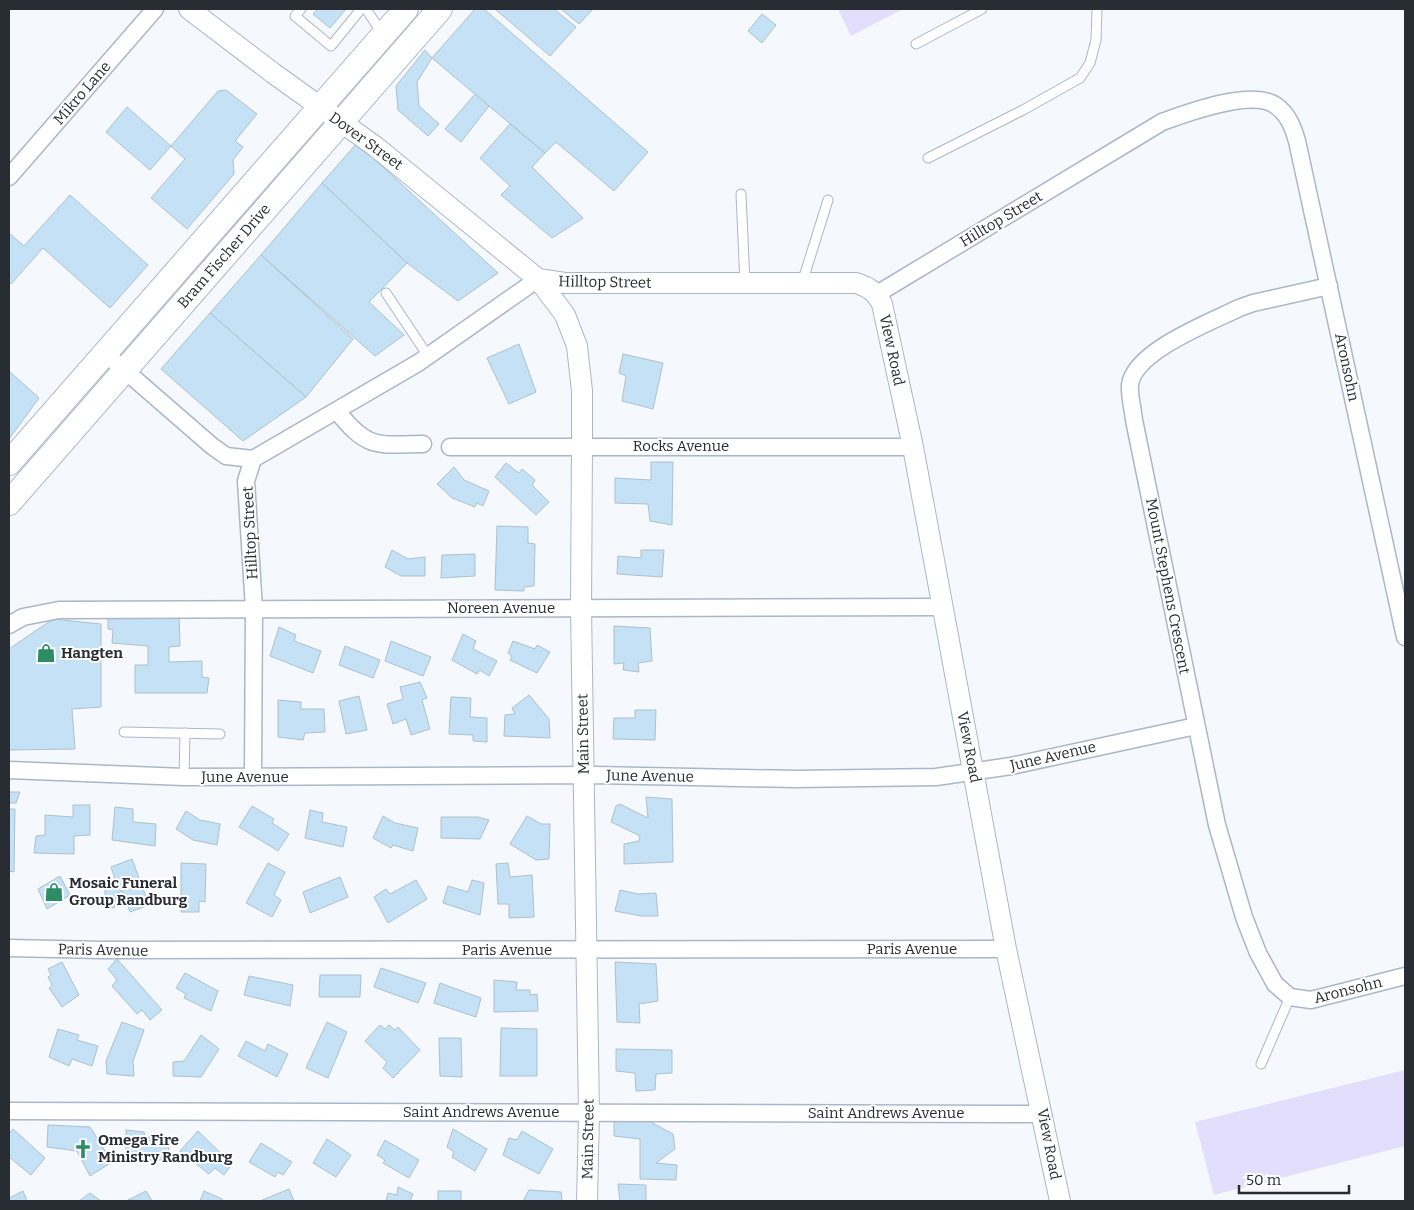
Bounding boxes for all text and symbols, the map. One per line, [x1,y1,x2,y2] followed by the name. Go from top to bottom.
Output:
[50,58,114,128] street label: Mikro Lane
[326,108,407,174] street label: Dover Street
[956,187,1046,251] street label: Hilltop Street
[174,200,274,312] street label: Bram Fischer Drive
[558,272,652,292] street label: Hilltop Street
[876,313,908,387] street label: View Road
[1331,331,1363,403] street label: Aronsohn
[633,437,729,455] street label: Rocks Avenue
[239,485,261,580] street label: Hilltop Street
[1142,497,1194,676] street label: Mount Stephens Crescent
[447,599,555,617] street label: Noreen Avenue
[35,642,57,664] shop icon: Hangten
[61,644,123,662] place label: Hangten
[573,693,593,774] street label: Main Street
[953,710,985,784] street label: View Road
[1007,737,1098,775] street label: June Avenue
[605,766,694,786] street label: June Avenue
[200,768,289,786] street label: June Avenue
[69,874,188,909] place label: Mosaic Funeral Group Randburg
[43,881,65,903] shop icon: Mosaic Funeral Group Randburg
[58,940,148,960] street label: Paris Avenue
[867,940,957,958] street label: Paris Avenue
[462,941,552,959] street label: Paris Avenue
[1312,973,1384,1007] street label: Aronsohn
[578,1098,598,1179] street label: Main Street
[403,1103,559,1121] street label: Saint Andrews Avenue
[808,1104,964,1122] street label: Saint Andrews Avenue
[1033,1107,1065,1181] street label: View Road
[98,1131,233,1166] place label: Omega Fire Ministry Randburg
[72,1138,94,1160] church icon: Omega Fire Ministry Randburg
[1239,1162,1349,1194] scale bar
[1246,1171,1282,1189] text: 50 m

